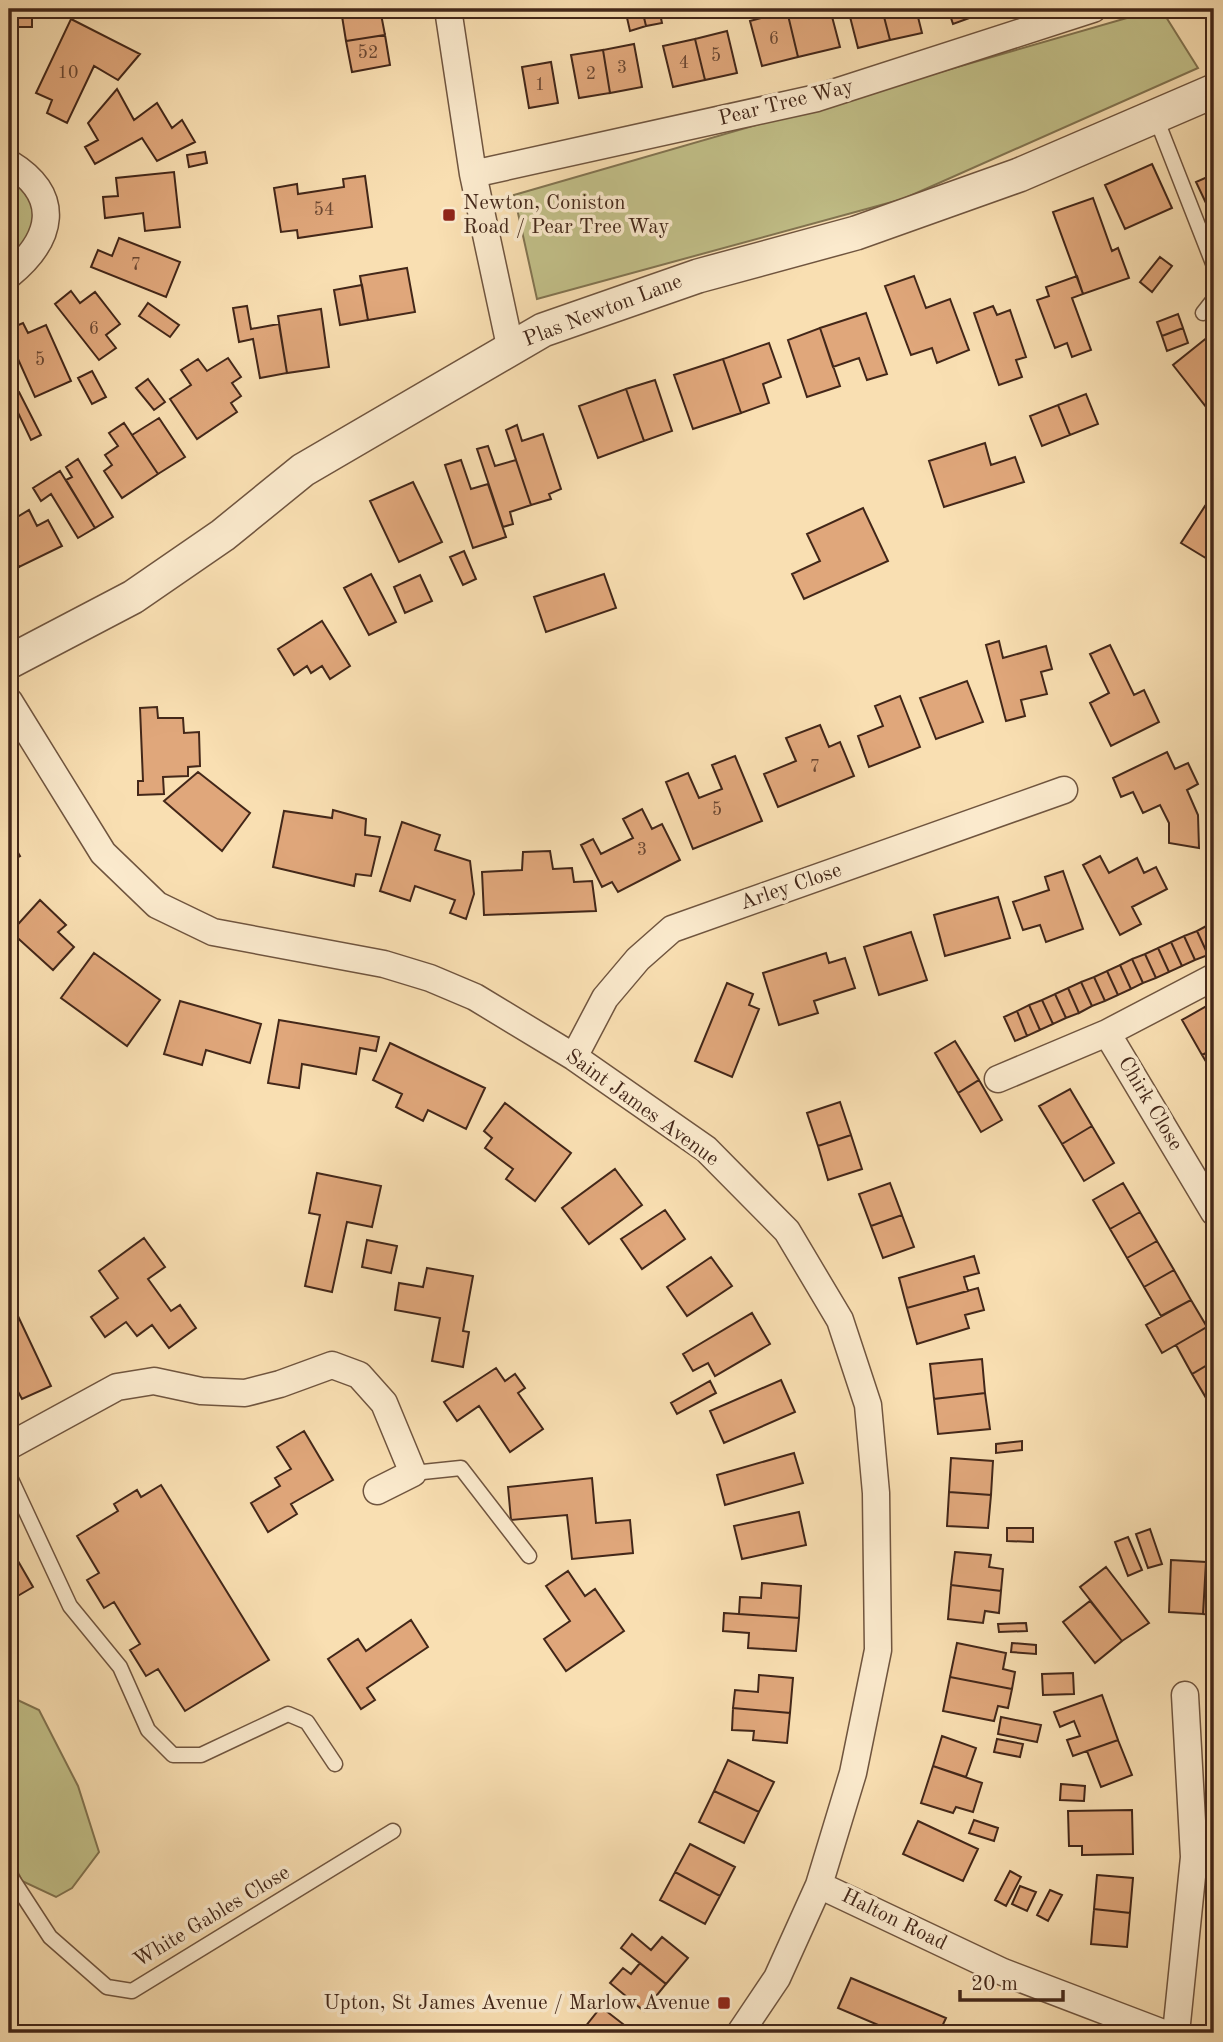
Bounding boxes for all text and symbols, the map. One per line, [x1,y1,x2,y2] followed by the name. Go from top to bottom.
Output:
[769,30,779,48] house number: 6
[358,44,378,62] house number: 52
[711,47,721,65] house number: 5
[679,54,689,72] house number: 4
[617,59,627,77] house number: 3
[58,64,78,82] house number: 10
[586,65,596,83] house number: 2
[535,76,545,94] house number: 1
[716,76,856,130] street label: Pear Tree Way
[463,193,669,238] place label: Newton, Coniston Road / Pear Tree Way
[314,201,334,219] house number: 54
[441,207,457,223] marker: Newton, Coniston Road / Pear Tree Way
[131,256,141,274] house number: 7
[521,271,685,351] street label: Plas Newton Lane
[89,320,99,338] house number: 6
[35,351,45,369] house number: 5
[810,758,820,776] house number: 7
[712,801,722,819] house number: 5
[637,841,647,859] house number: 3
[737,860,845,914] street label: Arley Close
[562,1046,722,1170] street label: Saint James Avenue
[1114,1053,1186,1155] street label: Chirk Close
[130,1862,294,1972] street label: White Gables Close
[838,1885,950,1955] street label: Halton Road
[960,1958,1064,2002] scale bar
[971,1974,1018,1995] text: 20 m
[323,1993,710,2014] place label: Upton, St James Avenue / Marlow Avenue
[716,1995,732,2011] marker: Upton, St James Avenue / Marlow Avenue

